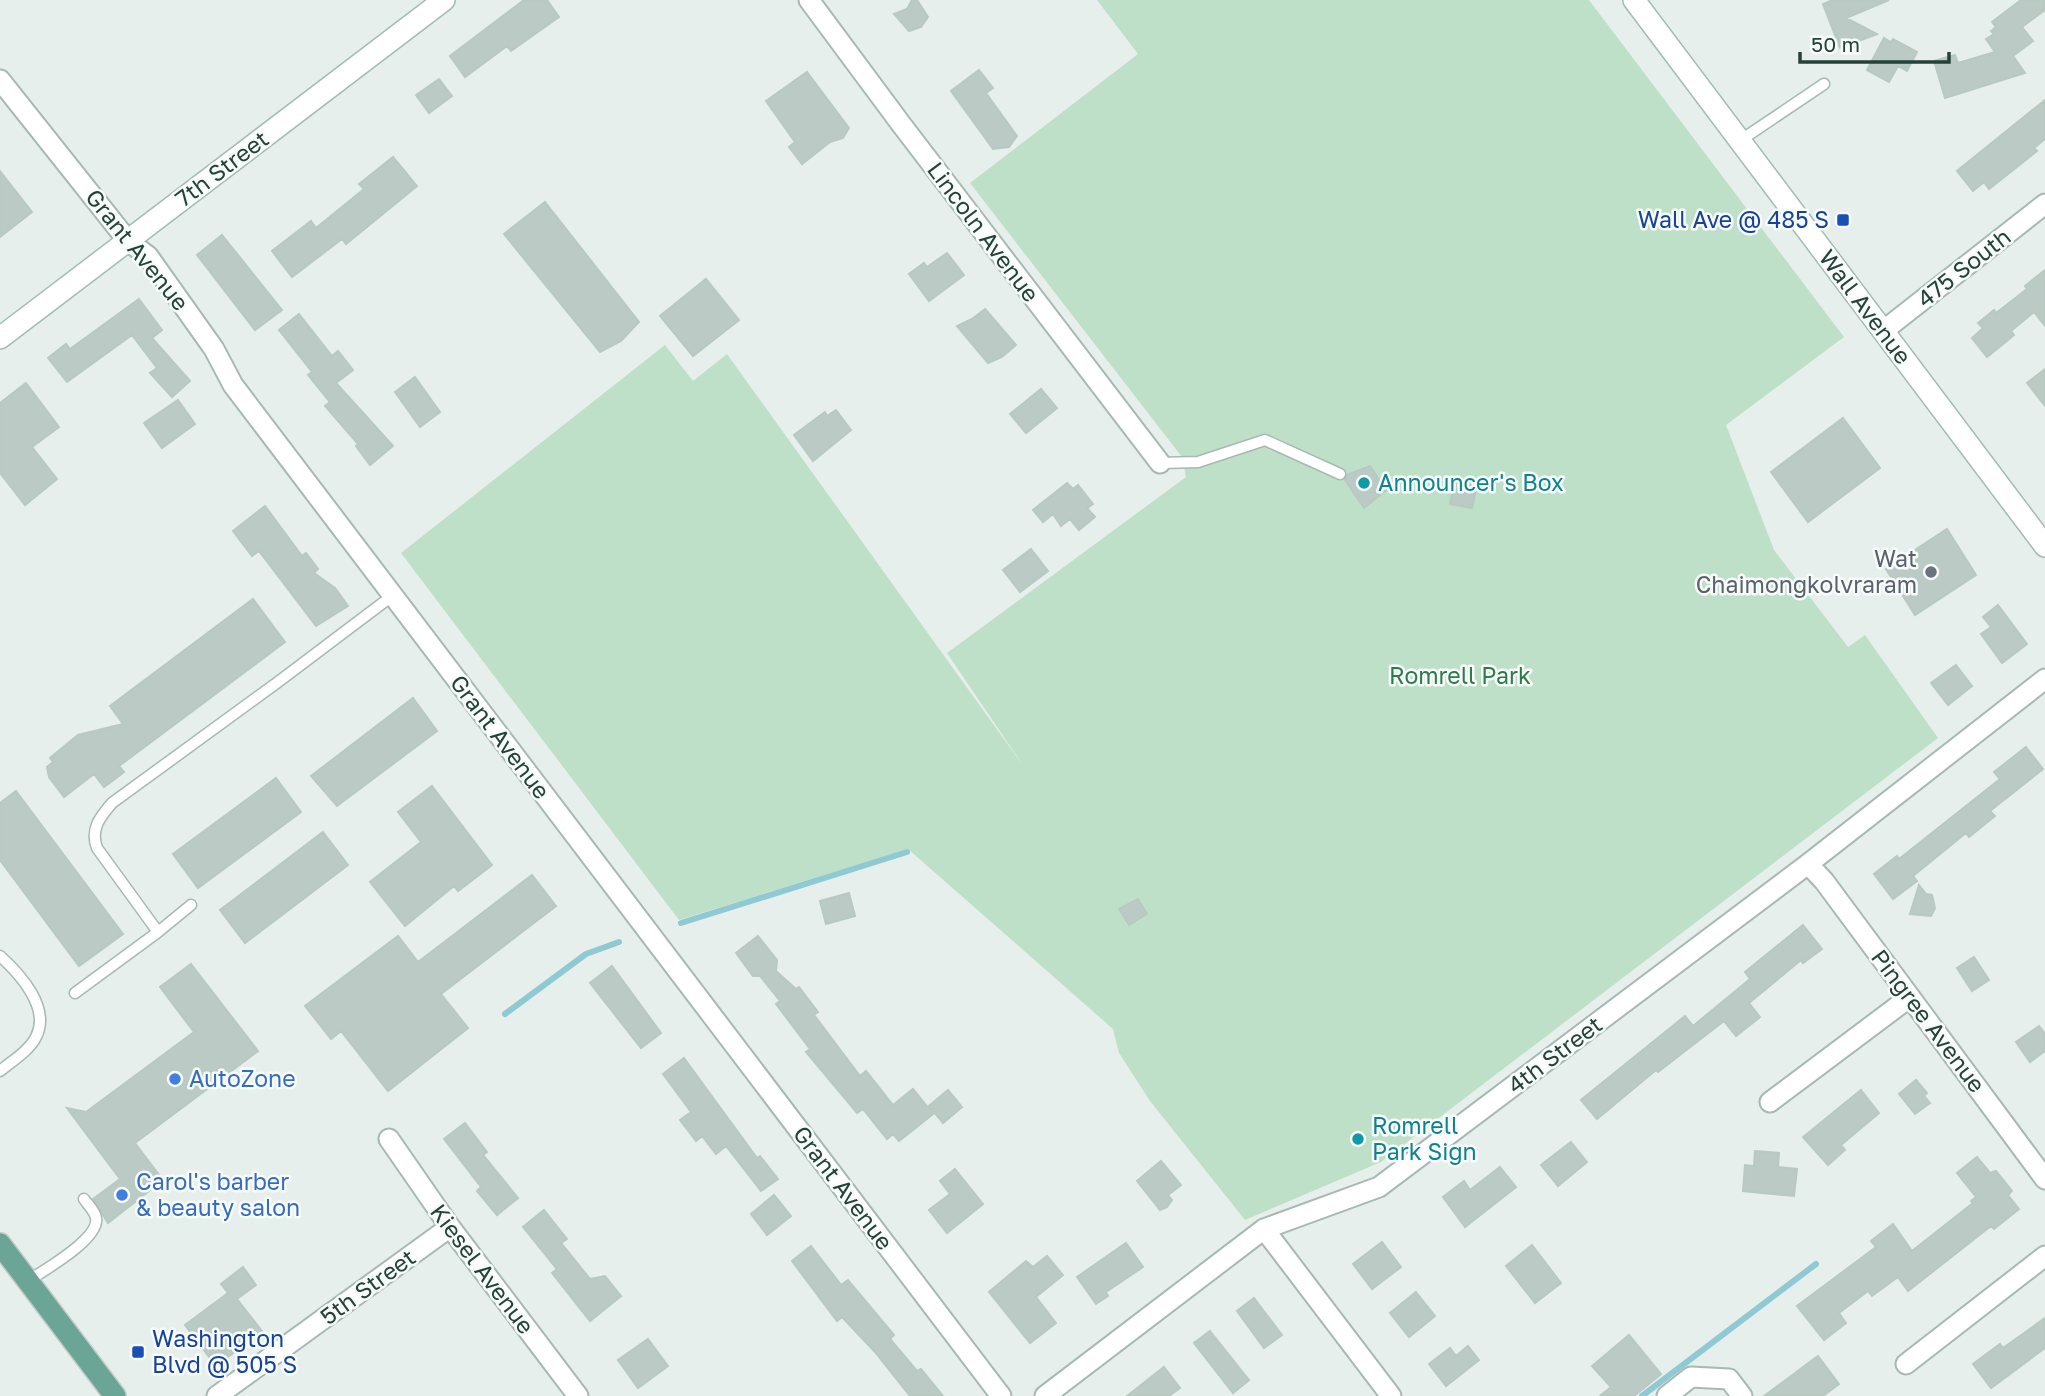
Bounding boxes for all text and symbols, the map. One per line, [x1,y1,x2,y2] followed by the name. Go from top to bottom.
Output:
[1800,21,1949,65] scale bar
[1811,31,1860,57] text: 50 m
[169,124,273,212] street label: 7th Street
[922,156,1046,307] street label: Lincoln Avenue
[80,183,195,316] street label: Grant Avenue
[1638,205,1829,233] place label: Wall Ave @ 485 S
[1835,212,1851,228] marker: Wall Ave @ 485 S
[1911,222,2016,312] street label: 475 South
[1814,244,1918,369] street label: Wall Avenue
[1378,468,1564,496] place label: Announcer's Box
[1356,475,1372,491] marker: Announcer's Box
[1696,544,1917,598] place label: Wat Chaimongkolvraram
[1923,564,1939,580] marker: Wat Chaimongkolvraram
[1389,661,1531,689] park label: Romrell Park
[445,669,557,804] street label: Grant Avenue
[1866,943,1992,1097] street label: Pingree Avenue
[1502,1010,1607,1099] street label: 4th Street
[189,1064,296,1092] place label: AutoZone
[167,1071,183,1087] marker: AutoZone
[1372,1111,1477,1165] place label: Romrell Park Sign
[788,1120,900,1255] street label: Grant Avenue
[1350,1131,1366,1147] marker: Romrell Park Sign
[136,1167,300,1221] place label: Carol's barber & beauty salon
[114,1187,130,1203] marker: Carol's barber & beauty salon
[425,1198,541,1339] street label: Kiesel Avenue
[314,1242,420,1330] street label: 5th Street
[152,1324,297,1378] place label: Washington Blvd @ 505 S
[130,1344,146,1360] marker: Washington Blvd @ 505 S

